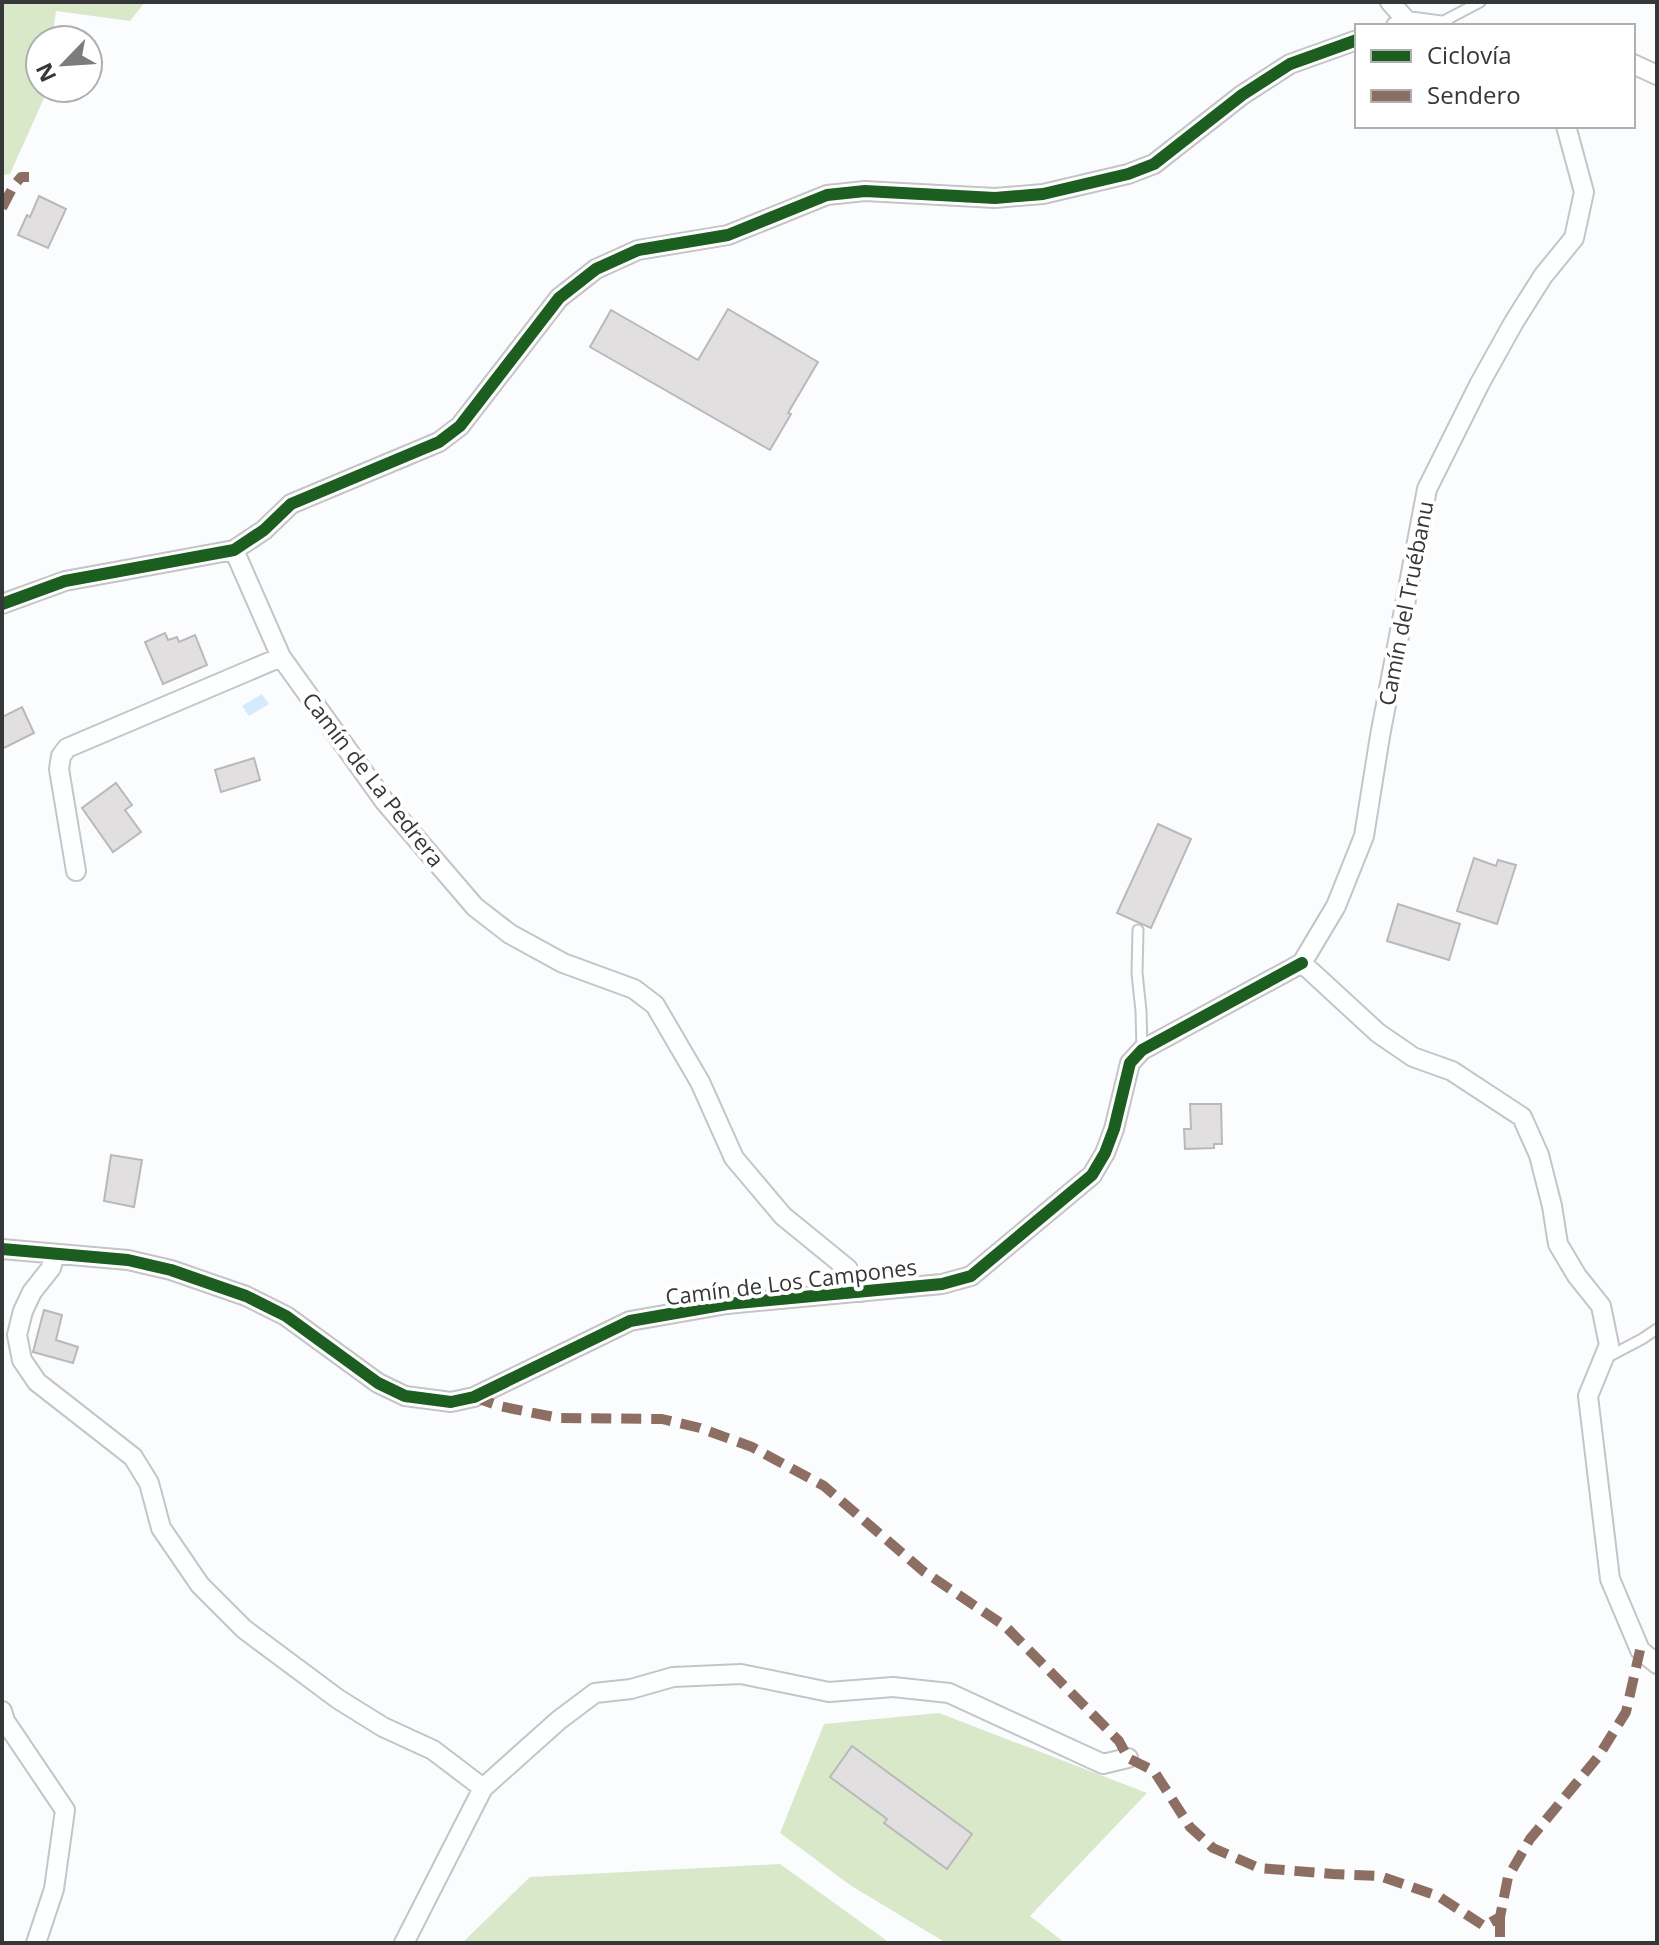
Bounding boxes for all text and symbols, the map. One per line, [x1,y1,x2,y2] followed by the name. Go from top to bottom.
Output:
[24,24,104,104] north arrow
[1355,24,1635,128] legend
[1427,38,1512,71] text: Ciclovía
[28,58,62,87] text: N
[1427,78,1521,111] text: Sendero
[1370,498,1440,708] street label: Camín del Truébanu
[296,686,452,872] street label: Camín de La Pedrera
[664,1251,918,1311] street label: Camín de Los Campones

